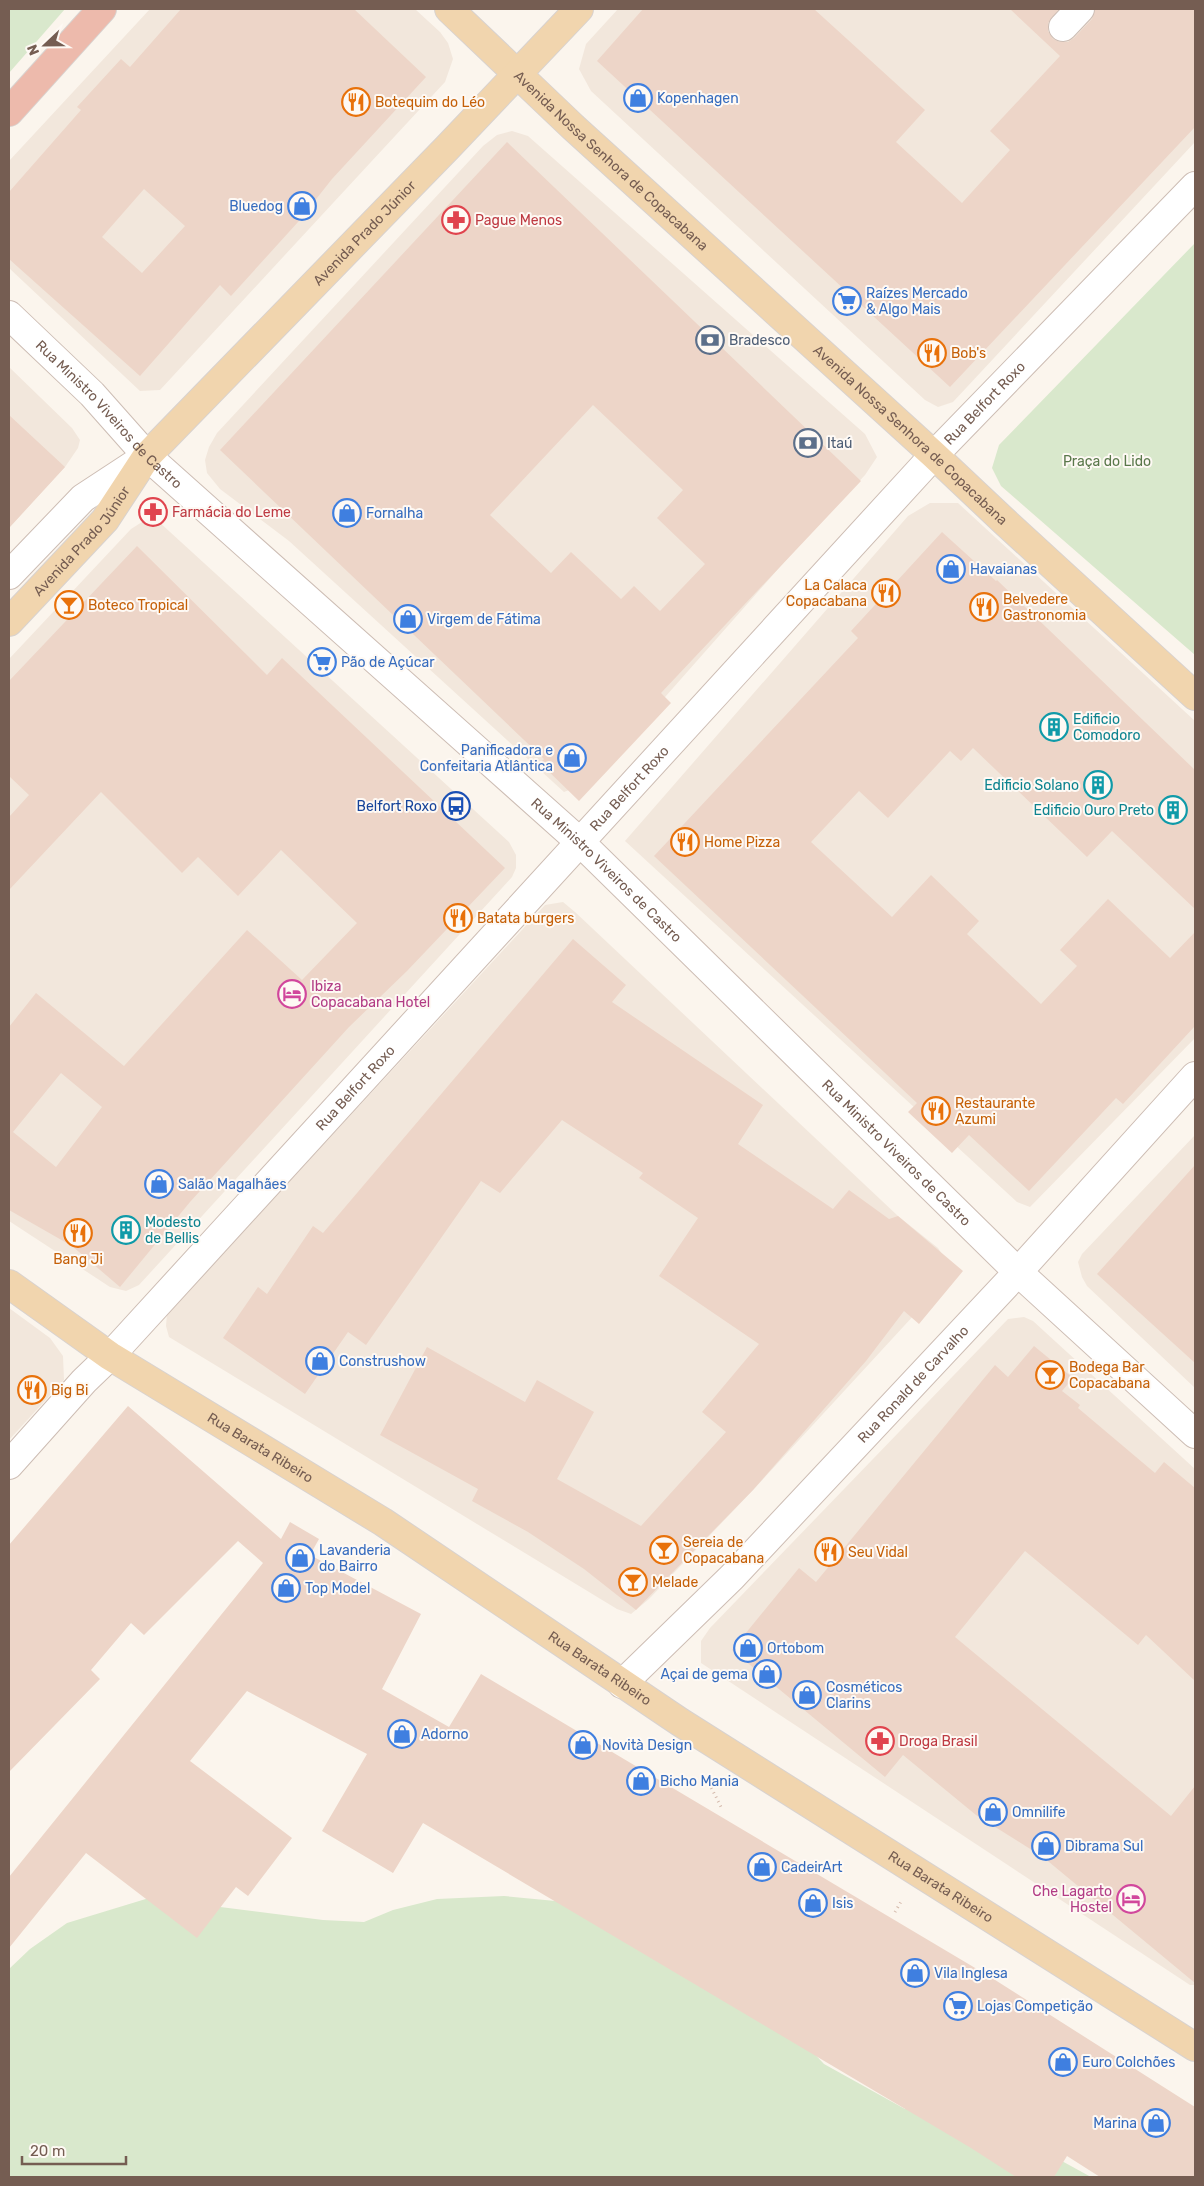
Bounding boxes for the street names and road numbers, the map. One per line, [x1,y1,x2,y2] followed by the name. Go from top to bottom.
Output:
[511,67,712,254] street label: Avenida Nossa Senhora de Copacabana
[309,176,420,289] street label: Avenida Prado Júnior
[32,337,186,492] street label: Rua Ministro Viveiros de Castro
[810,341,1011,528] street label: Avenida Nossa Senhora de Copacabana
[940,358,1029,448] street label: Rua Belfort Roxo
[30,482,134,599] street label: Avenida Prado Júnior
[586,742,672,834] street label: Rua Belfort Roxo
[528,794,685,946] street label: Rua Ministro Viveiros de Castro
[312,1042,398,1134] street label: Rua Belfort Roxo
[819,1076,974,1229] street label: Rua Ministro Viveiros de Castro
[854,1322,972,1446] street label: Rua Ronald de Carvalho
[204,1409,316,1486] street label: Rua Barata Ribeiro
[545,1627,655,1709] street label: Rua Barata Ribeiro
[885,1847,996,1926] street label: Rua Barata Ribeiro

